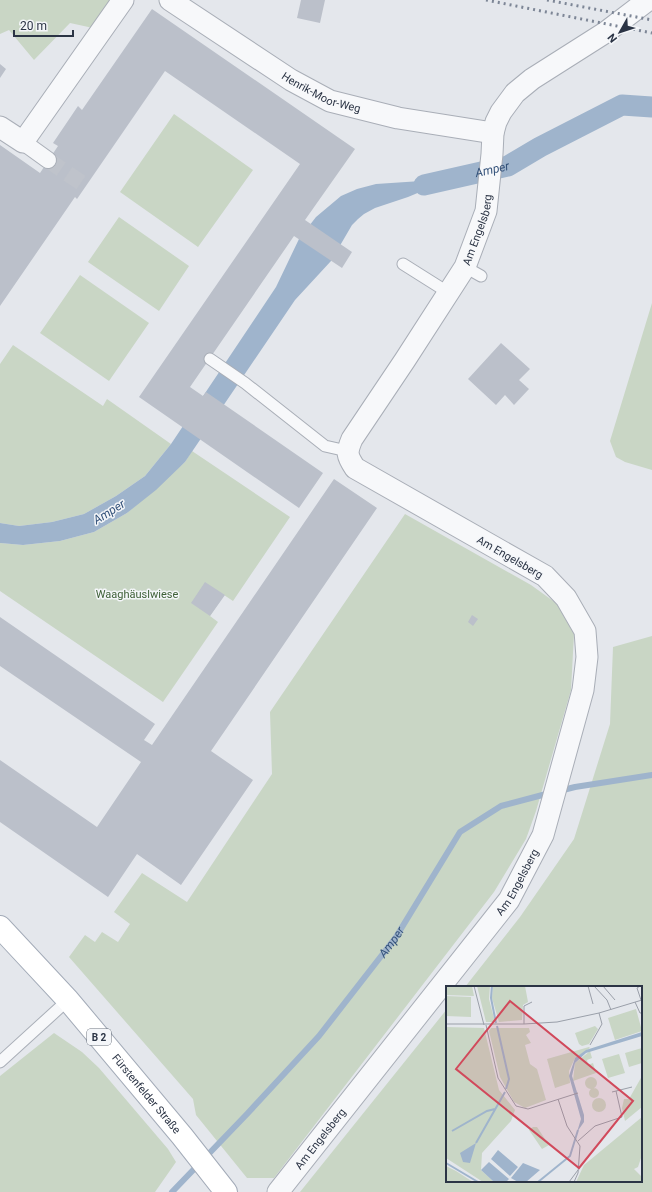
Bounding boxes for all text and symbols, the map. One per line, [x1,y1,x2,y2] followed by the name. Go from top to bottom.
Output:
[14,12,73,38] scale bar
[600,12,640,52] north arrow
[20,19,47,33] text: 20 m
[605,31,620,45] text: N
[279,70,362,115] street label: Henrik-Moor-Weg
[473,159,512,180] water label: Amper
[460,194,495,267] street label: Am Engelsberg
[90,496,128,528] water label: Amper
[474,533,545,582] street label: Am Engelsberg
[96,588,178,601] park label: Waaghäuslwiese
[493,847,542,918] street label: Am Engelsberg
[375,924,408,961] water label: Amper
[446,986,642,1182] inset map
[87,1029,111,1045] road number: B 2
[109,1052,183,1137] street label: Fürstenfelder Straße
[292,1106,349,1172] street label: Am Engelsberg

